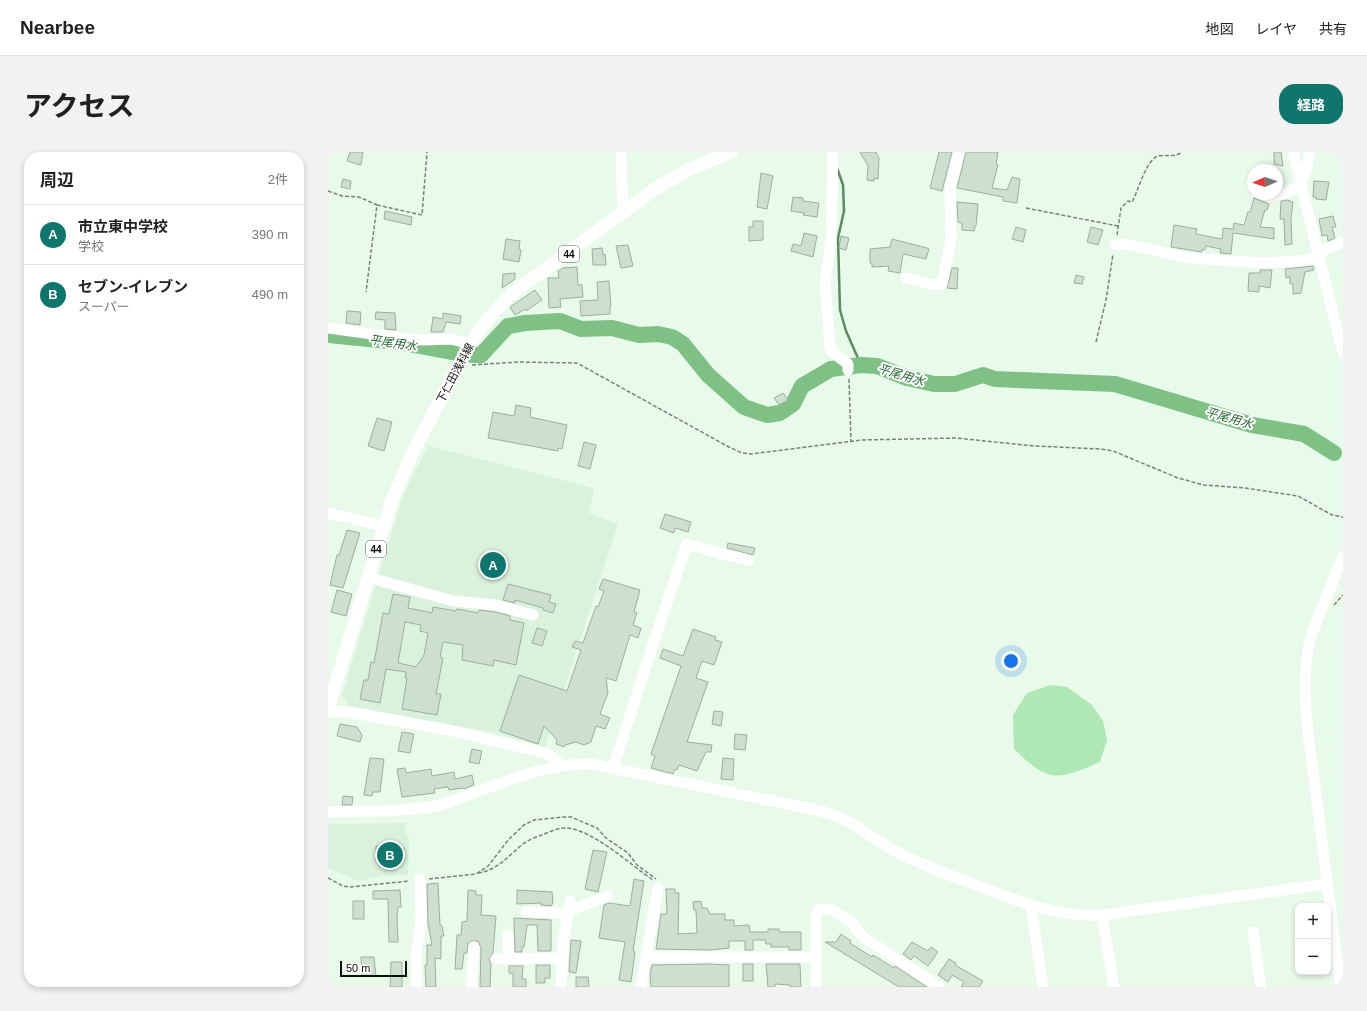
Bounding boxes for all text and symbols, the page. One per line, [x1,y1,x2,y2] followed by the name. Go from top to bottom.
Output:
[20,17,95,38] text: Nearbee
[1205,21,1233,37] text: 地図
[1255,21,1297,37] text: レイヤ
[1319,21,1347,37] text: 共有
[1279,84,1343,124] button: 経路
[24,91,135,122] text: アクセス
[1247,164,1283,200] north arrow
[40,171,74,190] text: 周辺
[268,172,288,187] text: 2件
[78,218,168,235] text: 市立東中学校
[48,227,58,242] text: A
[252,227,288,242] text: 390 m
[78,239,104,254] text: 学校
[559,246,579,262] road number: 44
[78,278,188,295] text: セブン-イレブン
[48,287,58,302] text: B
[252,287,288,302] text: 490 m
[78,299,130,314] text: スーパー
[368,333,420,354] water label: 平尾用水
[434,341,476,405] street label: 下仁田浅科線
[876,361,928,389] water label: 平尾用水
[1204,405,1256,432] water label: 平尾用水
[366,541,386,557] road number: 44
[480,550,506,580] pin: A
[1001,651,1021,671] your location
[377,840,403,870] pin: B
[1295,903,1331,975] map controls
[1295,903,1331,939] button: +
[1295,939,1331,975] button: −
[340,959,407,978] scale bar
[346,962,370,974] text: 50 m

